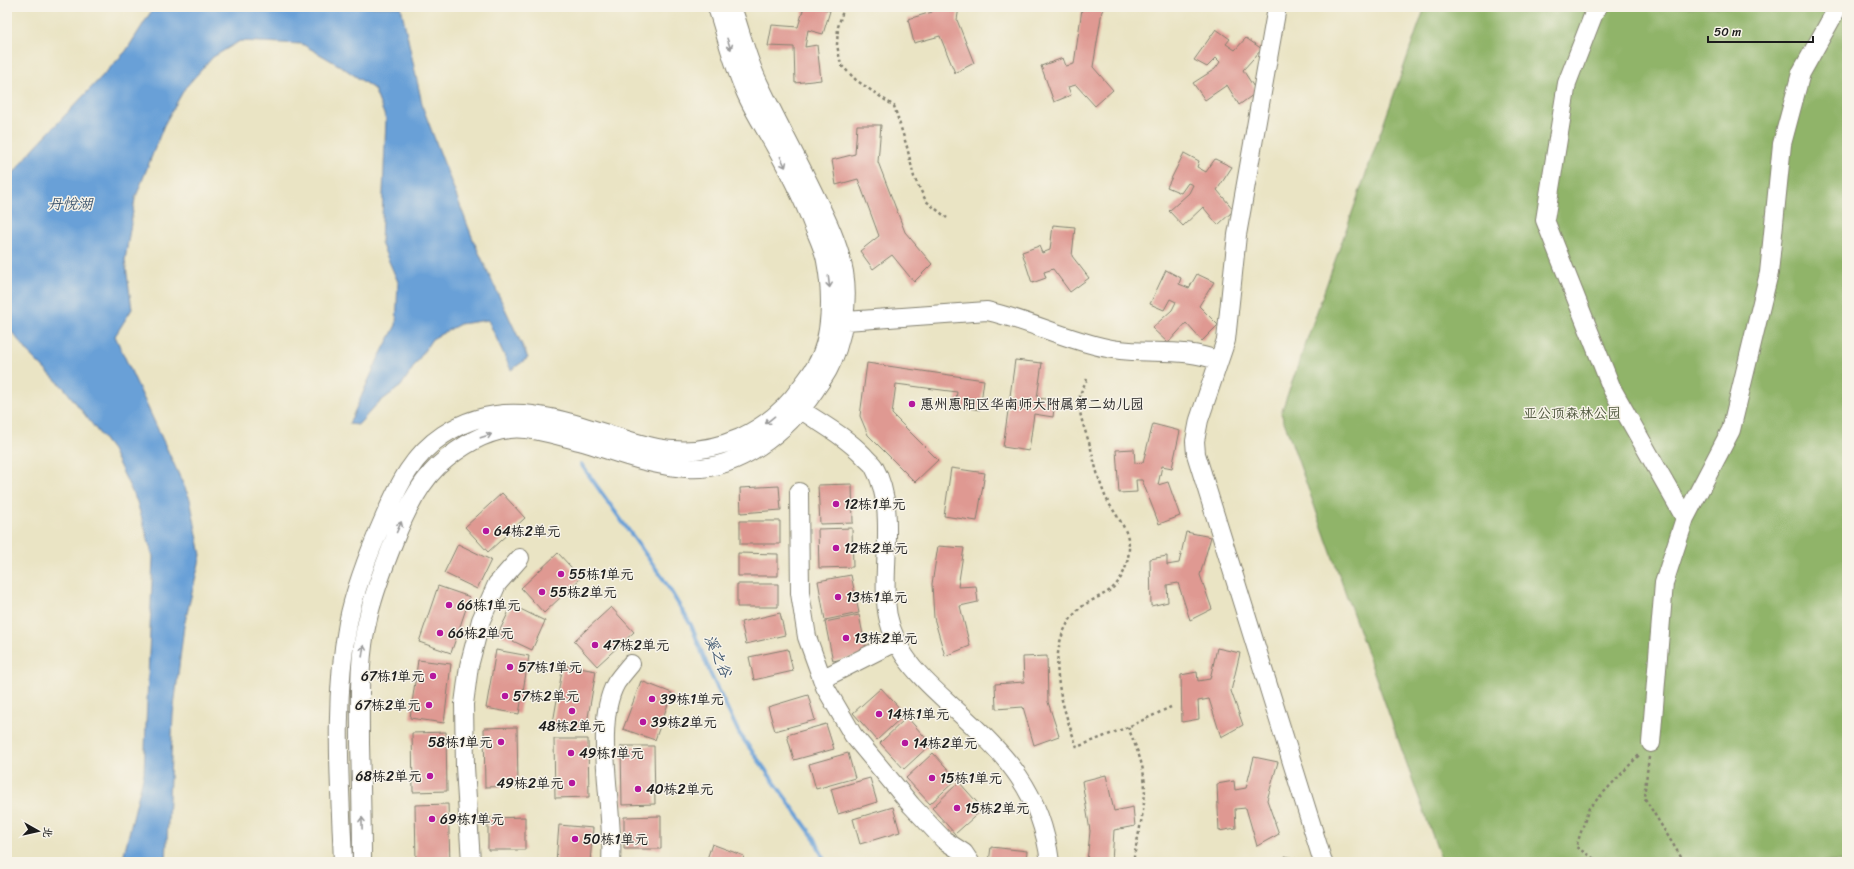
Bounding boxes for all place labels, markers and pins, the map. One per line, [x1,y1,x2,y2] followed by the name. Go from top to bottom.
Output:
[920,392,1144,417] place label: 惠州惠阳区华南师大附属第二幼儿园
[907,399,917,409] marker: 惠州惠阳区华南师大附属第二幼儿园
[844,492,906,517] place label: 12栋1单元
[831,499,841,509] marker: 12栋1单元
[494,519,561,544] place label: 64栋2单元
[481,526,491,536] marker: 64栋2单元
[844,536,908,561] place label: 12栋2单元
[831,543,841,553] marker: 12栋2单元
[569,562,634,587] place label: 55栋1单元
[556,569,566,579] marker: 55栋1单元
[550,580,617,605] place label: 55栋2单元
[846,585,908,610] place label: 13栋1单元
[537,587,547,597] marker: 55栋2单元
[833,592,843,602] marker: 13栋1单元
[457,593,521,618] place label: 66栋1单元
[444,600,454,610] marker: 66栋1单元
[448,621,514,646] place label: 66栋2单元
[854,626,918,651] place label: 13栋2单元
[435,628,445,638] marker: 66栋2单元
[603,633,670,658] place label: 47栋2单元
[841,633,851,643] marker: 13栋2单元
[590,640,600,650] marker: 47栋2单元
[518,655,583,680] place label: 57栋1单元
[505,662,515,672] marker: 57栋1单元
[361,664,425,689] place label: 67栋1单元
[428,671,438,681] marker: 67栋1单元
[513,684,580,709] place label: 57栋2单元
[660,687,724,712] place label: 39栋1单元
[500,691,510,701] marker: 57栋2单元
[355,693,421,718] place label: 67栋2单元
[647,694,657,704] marker: 39栋1单元
[424,700,434,710] marker: 67栋2单元
[887,702,950,727] place label: 14栋1单元
[567,706,577,716] marker: 48栋2单元
[874,709,884,719] marker: 14栋1单元
[651,710,717,735] place label: 39栋2单元
[538,714,606,739] place label: 48栋2单元
[638,717,648,727] marker: 39栋2单元
[428,730,493,755] place label: 58栋1单元
[913,731,978,756] place label: 14栋2单元
[496,737,506,747] marker: 58栋1单元
[900,738,910,748] marker: 14栋2单元
[579,741,644,766] place label: 49栋1单元
[566,748,576,758] marker: 49栋1单元
[356,764,422,789] place label: 68栋2单元
[940,766,1003,791] place label: 15栋1单元
[425,771,435,781] marker: 68栋2单元
[497,771,564,796] place label: 49栋2单元
[927,773,937,783] marker: 15栋1单元
[646,777,714,802] place label: 40栋2单元
[567,778,577,788] marker: 49栋2单元
[633,784,643,794] marker: 40栋2单元
[965,796,1030,821] place label: 15栋2单元
[952,803,962,813] marker: 15栋2单元
[440,807,505,832] place label: 69栋1单元
[427,814,437,824] marker: 69栋1单元
[583,827,648,852] place label: 50栋1单元
[570,834,580,844] marker: 50栋1单元

